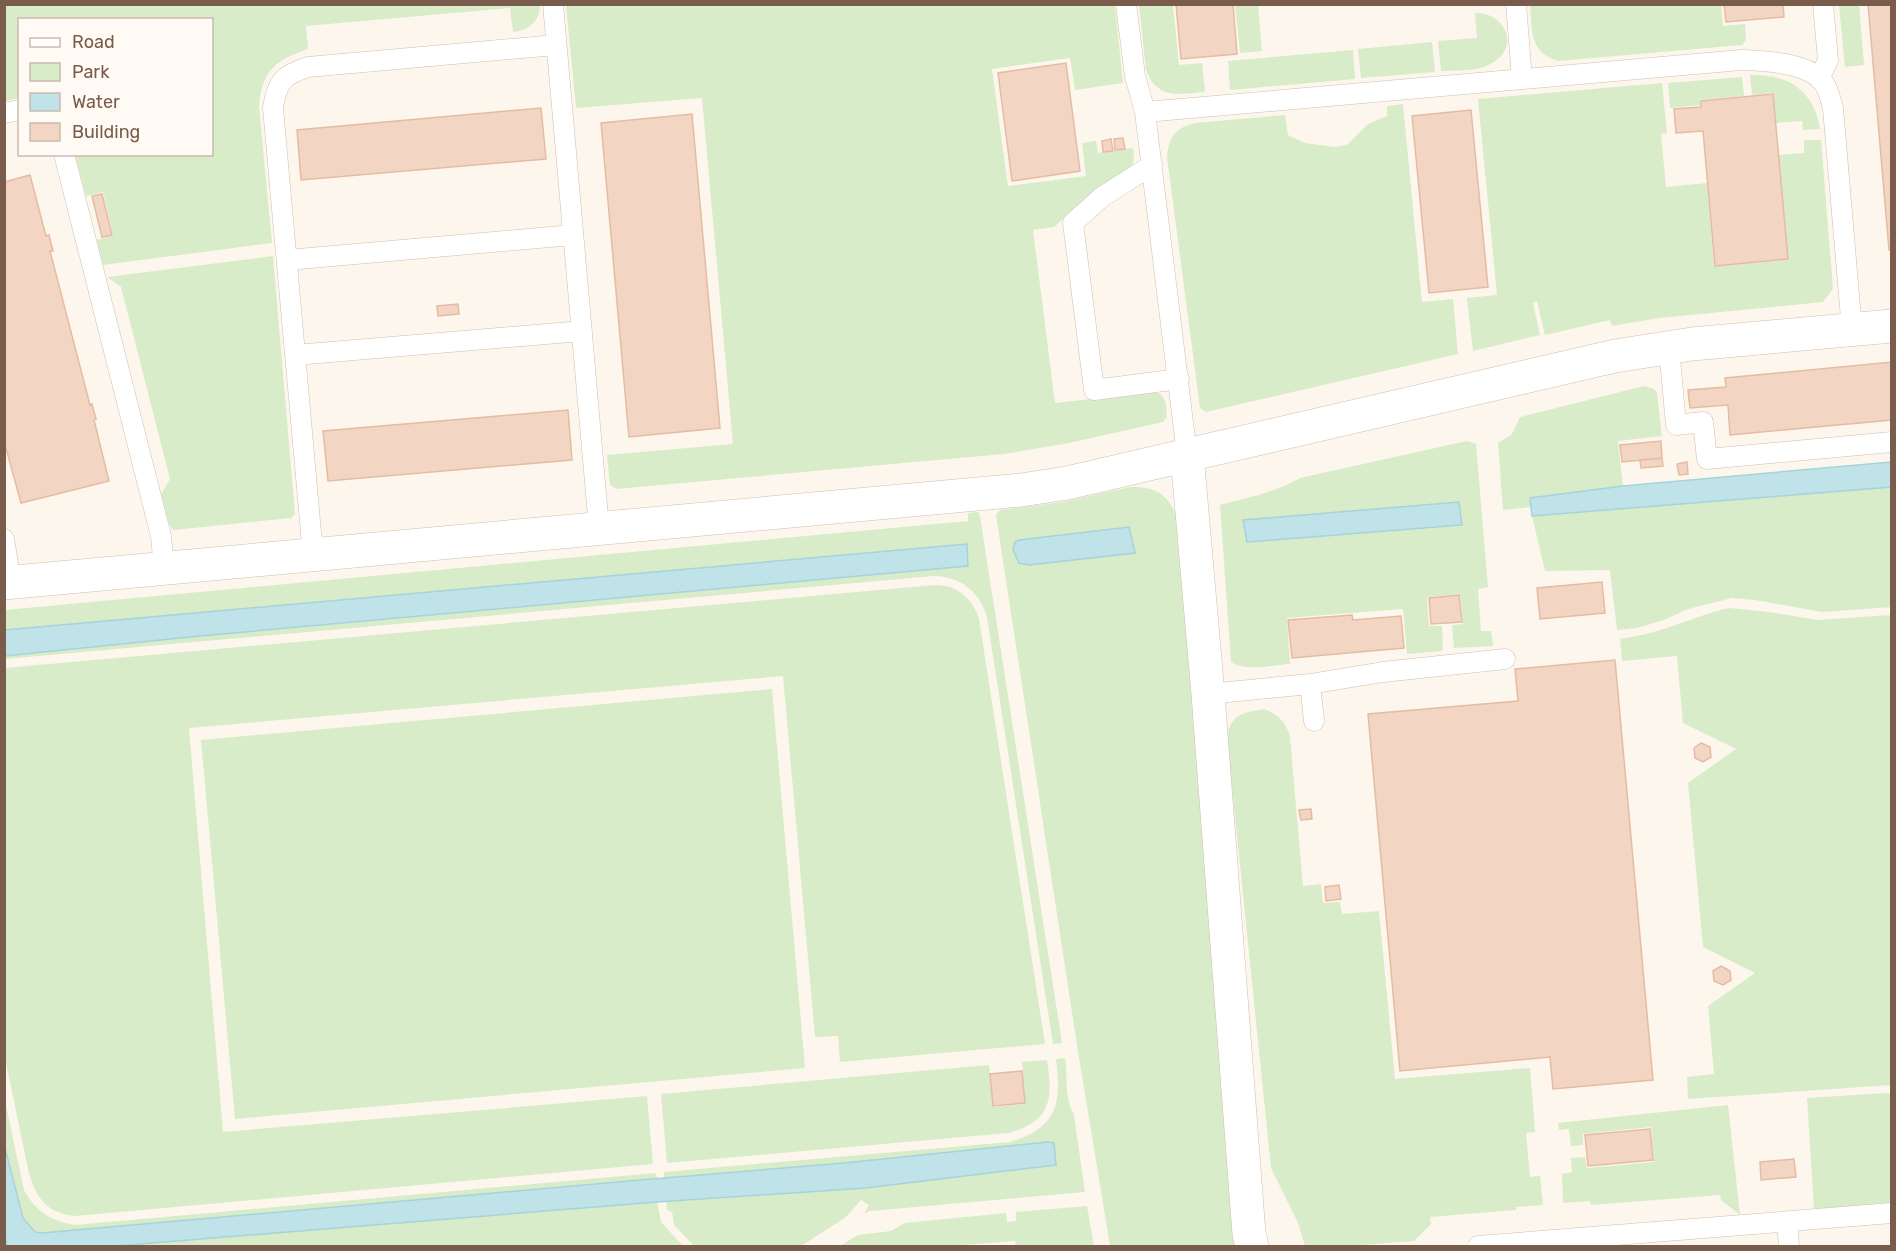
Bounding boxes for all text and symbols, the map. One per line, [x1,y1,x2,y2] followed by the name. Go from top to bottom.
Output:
[18,18,213,156] legend
[72,31,115,53] text: Road
[72,61,110,83] text: Park
[72,91,120,113] text: Water
[72,121,140,143] text: Building

